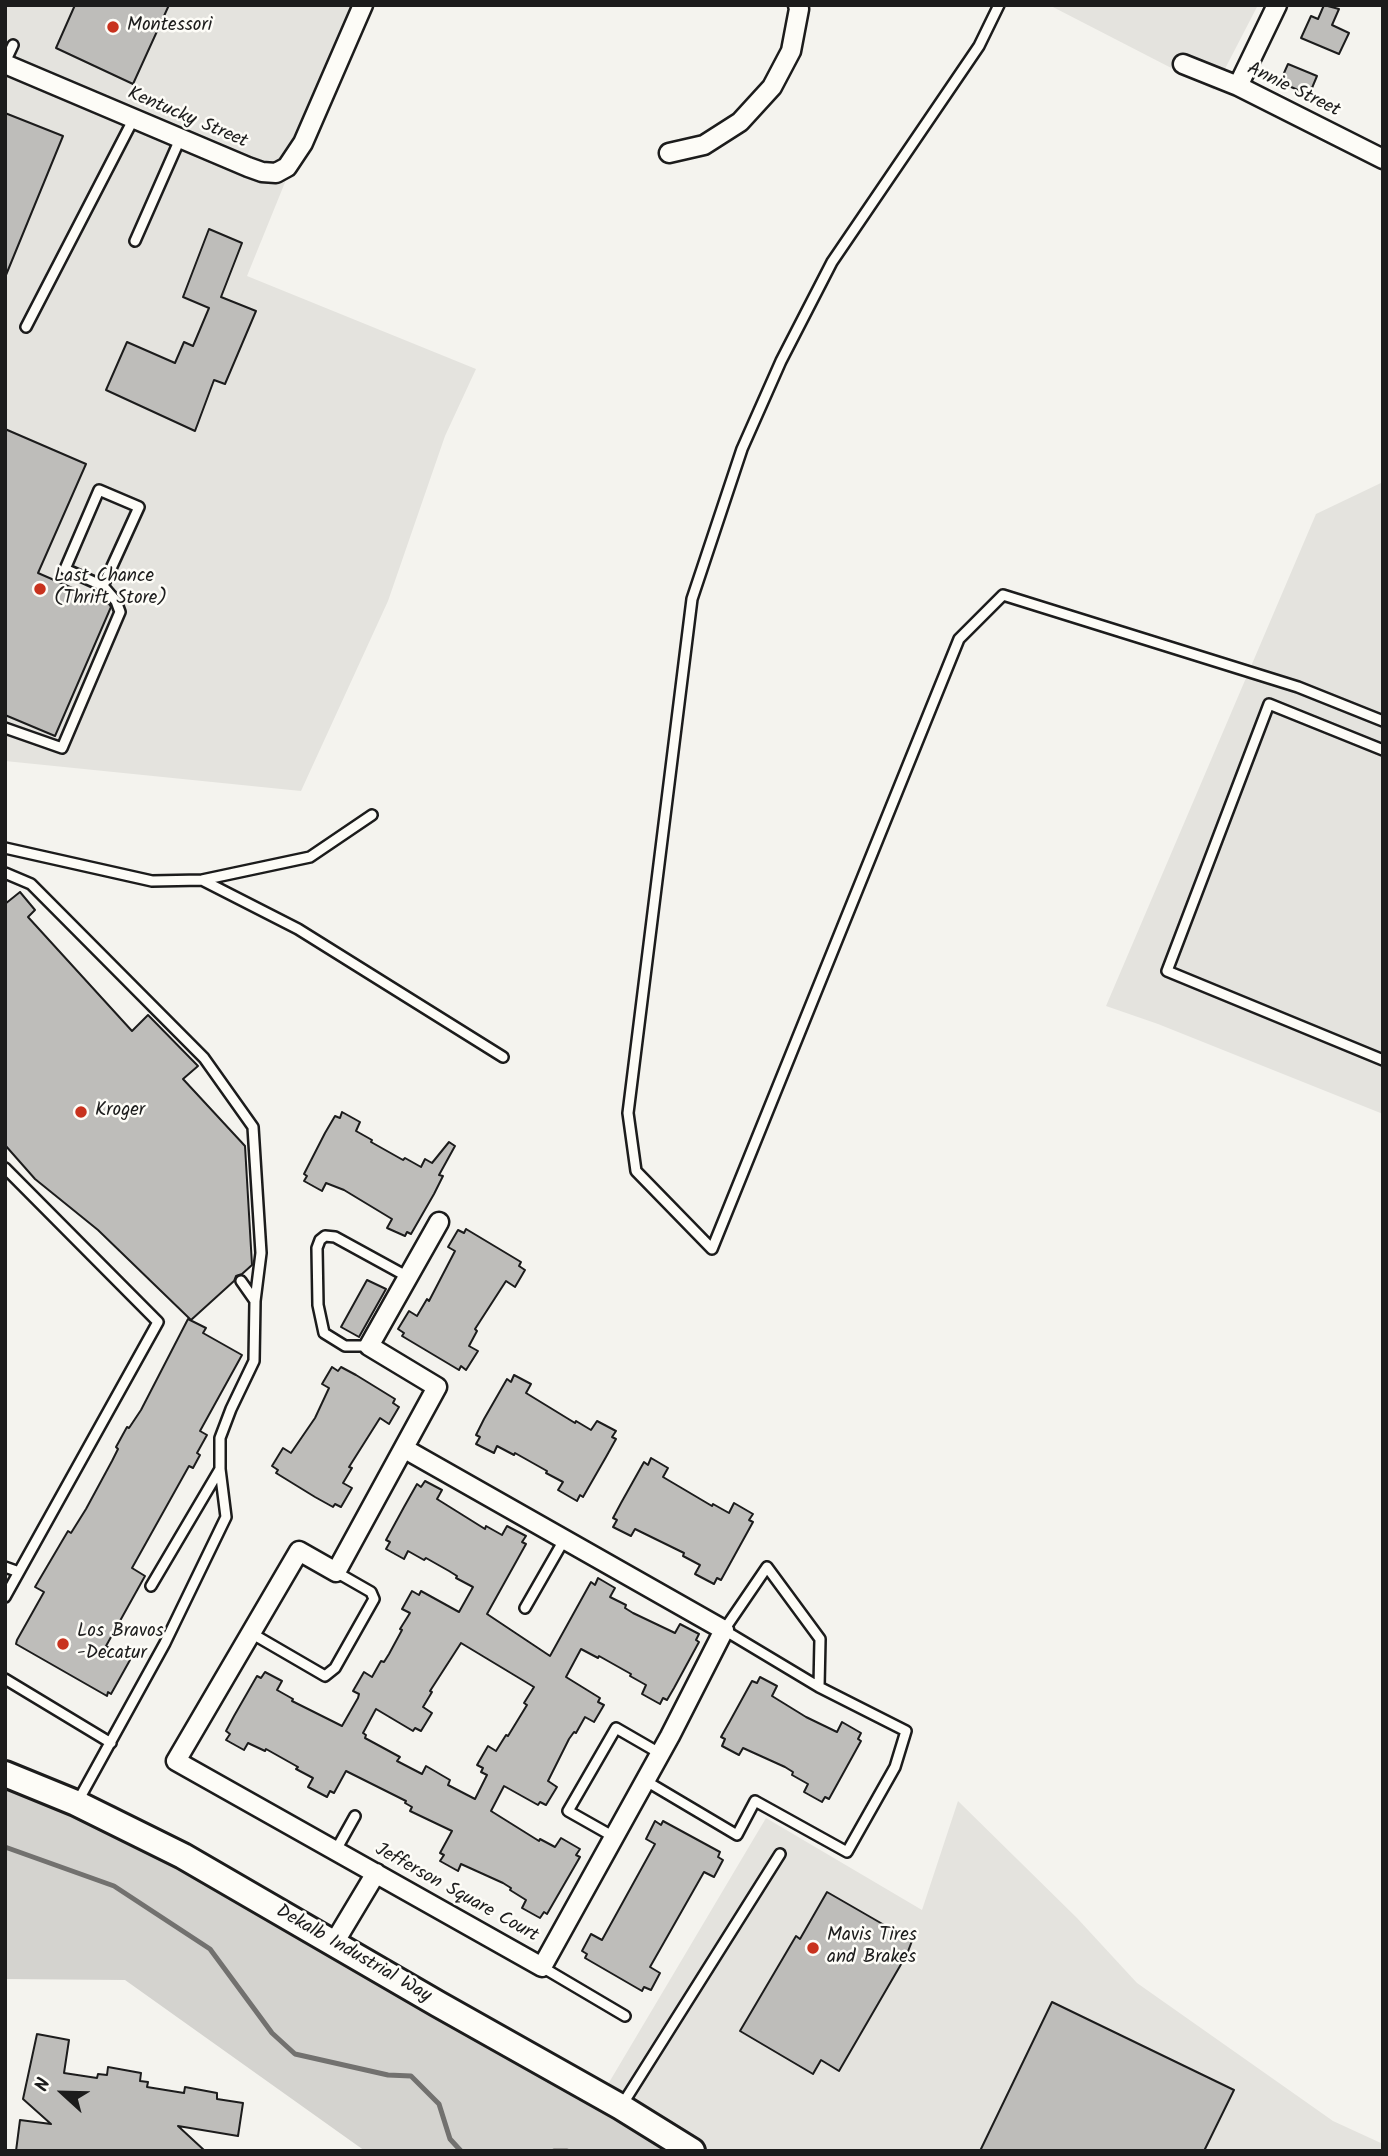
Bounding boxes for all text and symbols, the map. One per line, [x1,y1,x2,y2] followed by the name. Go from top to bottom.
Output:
[127,16,212,38] place label: Montessori
[105,19,121,35] marker: Montessori
[1243,59,1343,123] street label: Annie Street
[123,83,251,155] street label: Kentucky Street
[54,567,167,611] place label: Last Chance (Thrift Store)
[32,581,48,597] marker: Last Chance (Thrift Store)
[95,1101,145,1123] place label: Kroger
[73,1104,89,1120] marker: Kroger
[77,1622,164,1666] place label: Los Bravos -Decatur
[55,1636,71,1652] marker: Los Bravos -Decatur
[370,1840,542,1948] street label: Jefferson Square Court
[271,1901,435,2009] street label: Dekalb Industrial Way
[827,1926,917,1970] place label: Mavis Tires and Brakes
[805,1940,821,1956] marker: Mavis Tires and Brakes
[28,2058,98,2128] north arrow
[27,2074,60,2096] text: N

